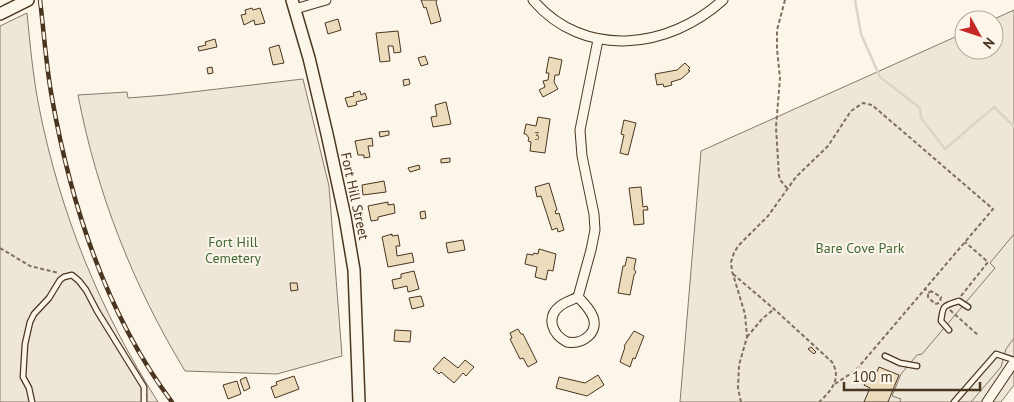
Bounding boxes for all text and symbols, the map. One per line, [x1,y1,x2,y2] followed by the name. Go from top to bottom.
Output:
[954,10,1004,60] north arrow
[979,34,999,53] text: N
[534,129,540,143] house number: 3
[337,150,373,242] street label: Fort Hill Street
[205,233,262,267] park label: Fort Hill Cemetery
[816,239,905,257] park label: Bare Cove Park
[844,360,980,392] scale bar
[852,367,893,386] text: 100 m

